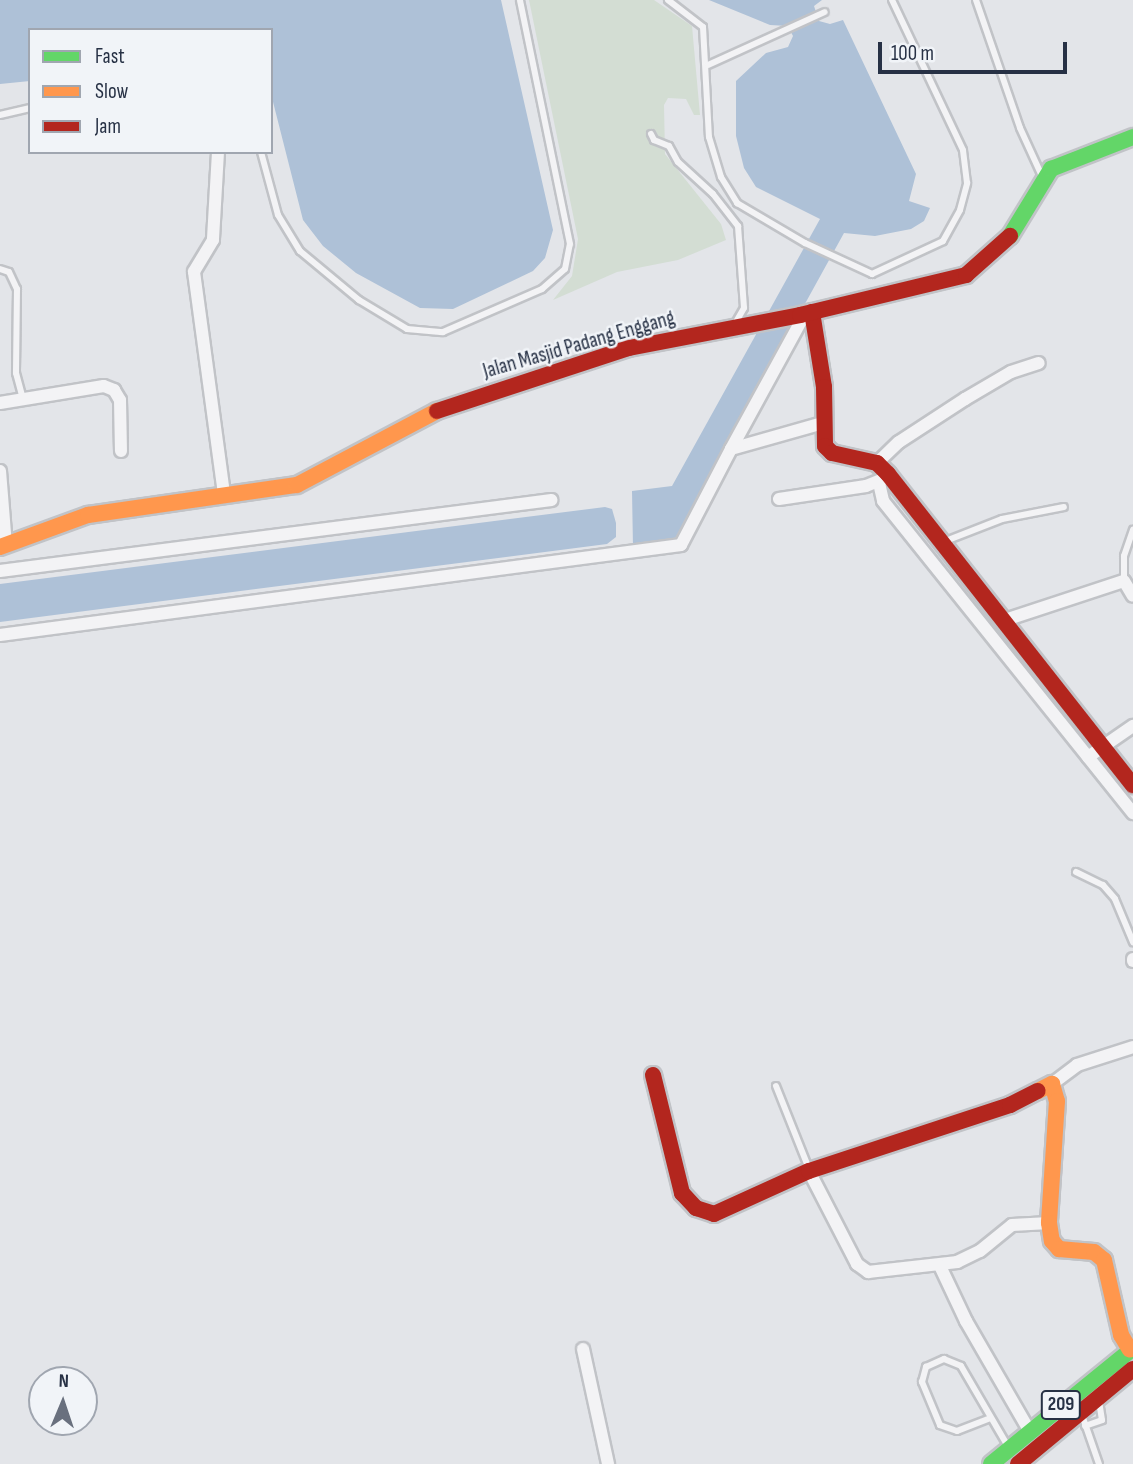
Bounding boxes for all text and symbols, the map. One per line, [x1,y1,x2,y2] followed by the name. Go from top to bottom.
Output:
[28,28,273,154] legend
[881,28,1070,72] scale bar
[891,41,934,66] text: 100 m
[95,44,125,69] text: Fast
[95,79,128,104] text: Slow
[95,114,121,139] text: Jam
[480,306,678,384] street label: Jalan Masjid Padang Enggang
[28,1366,98,1436] north arrow
[58,1370,69,1393] text: N
[1040,1390,1082,1420] road number: 209

